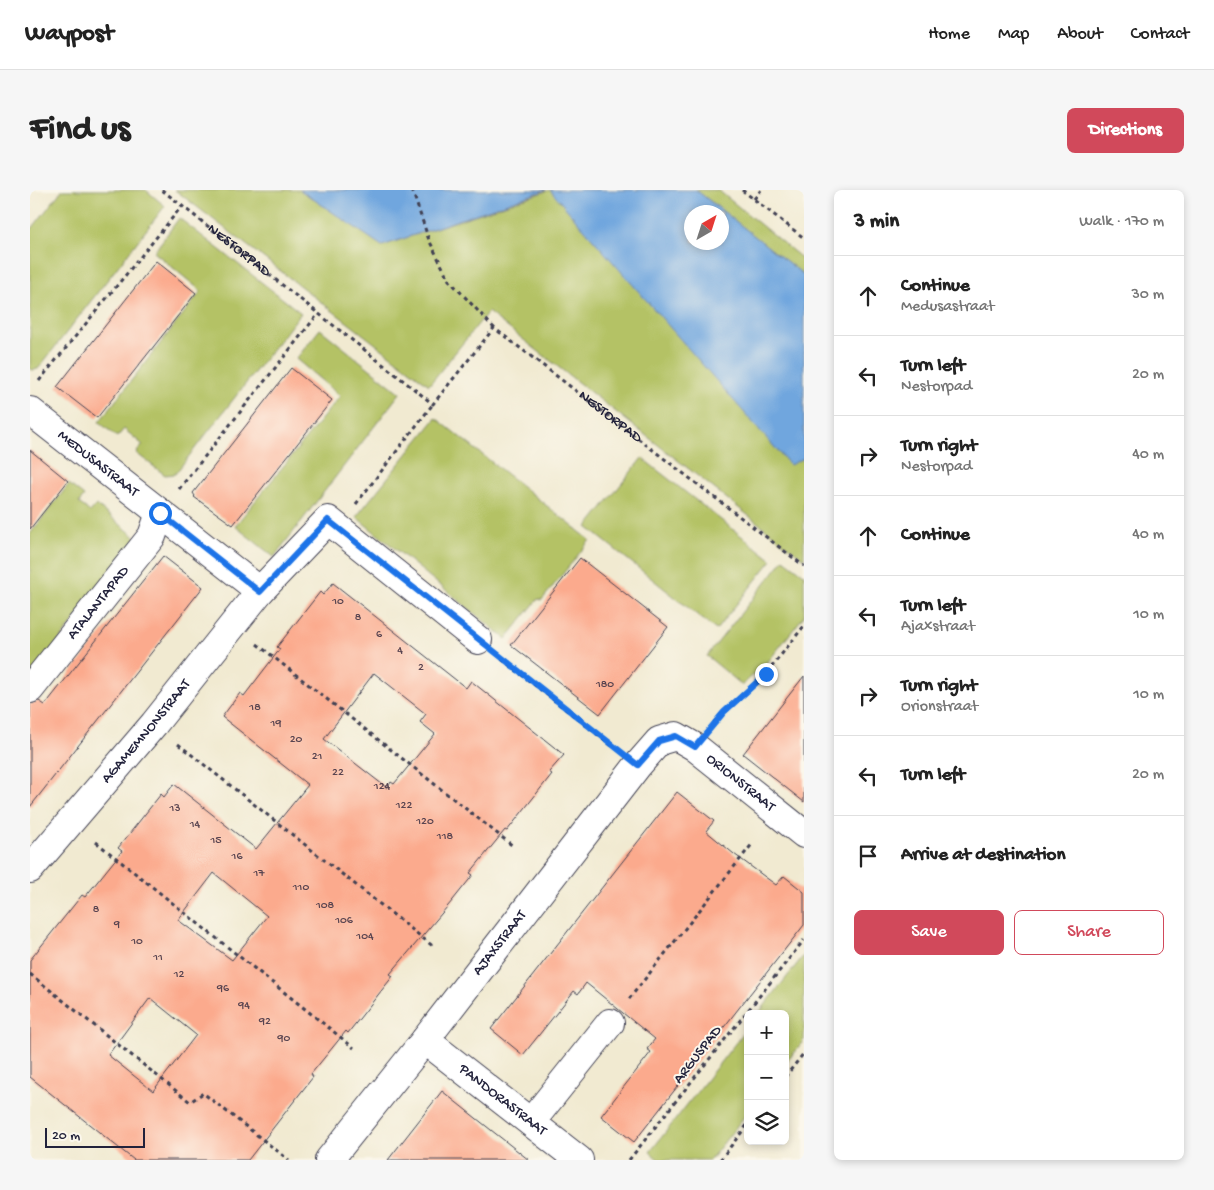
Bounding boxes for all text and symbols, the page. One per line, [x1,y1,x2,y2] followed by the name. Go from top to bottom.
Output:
[25,20,113,49] text: Waypost
[928,24,970,45] text: Home
[998,24,1029,45] text: Map
[1057,24,1103,45] text: About
[1131,24,1189,45] text: Contact
[1067,108,1184,153] button: Directions
[30,110,130,151] text: Find us
[684,205,729,250] north arrow
[854,210,899,235] text: 3 min
[1079,213,1164,232] text: Walk · 170 m
[204,220,274,281] street label: NESTORPAD
[901,275,970,298] text: Continue
[854,282,882,310] icon: ahead
[1131,286,1164,305] text: 30 m
[901,298,994,317] text: Medusastraat
[901,355,965,378] text: Turn left
[854,362,882,390] icon: left
[1132,366,1164,385] text: 20 m
[901,378,972,397] text: Nestorpad
[574,387,646,447] street label: NESTORPAD
[54,427,143,502] street label: MEDUSASTRAAT
[901,435,977,458] text: Turn right
[854,442,882,470] icon: right
[1132,446,1164,465] text: 40 m
[901,458,972,477] text: Nestorpad
[149,502,172,525] route start
[854,522,882,550] icon: ahead
[901,524,970,547] text: Continue
[1132,526,1164,545] text: 40 m
[64,562,134,643] street label: ATALANTAPAD
[331,595,344,609] house number: 10
[901,595,965,618] text: Turn left
[854,602,882,630] icon: left
[1133,606,1164,625] text: 10 m
[355,611,362,625] house number: 8
[901,618,975,637] text: Ajaxstraat
[376,628,383,642] house number: 6
[397,644,403,658] house number: 4
[418,661,424,675] house number: 2
[755,663,778,686] route end
[98,675,196,787] street label: AGAMEMNONSTRAAT
[901,675,977,698] text: Turn right
[595,678,614,692] house number: 180
[854,682,882,710] icon: right
[1133,686,1164,705] text: 10 m
[901,698,978,717] text: Orionstraat
[248,701,261,715] house number: 18
[270,717,281,731] house number: 19
[290,733,303,747] house number: 20
[312,750,323,764] house number: 21
[702,750,779,817] street label: ORIONSTRAAT
[854,762,882,790] icon: left
[901,764,965,787] text: Turn left
[332,766,344,780] house number: 22
[1132,766,1164,785] text: 20 m
[373,780,391,794] house number: 124
[395,799,412,813] house number: 122
[168,802,181,816] house number: 13
[415,815,434,829] house number: 120
[189,818,201,832] house number: 14
[436,830,454,844] house number: 118
[209,834,222,848] house number: 15
[854,842,882,870] icon: arrive
[901,844,1065,867] text: Arrive at destination
[231,850,243,864] house number: 16
[252,867,265,881] house number: 17
[292,881,309,895] house number: 110
[315,899,335,913] house number: 108
[93,903,100,917] house number: 8
[469,906,532,980] street label: AJAXSTRAAT
[854,910,1004,955] button: Save
[1014,910,1164,955] button: Share
[334,914,354,928] house number: 106
[113,918,120,932] house number: 9
[355,930,374,944] house number: 104
[130,935,143,949] house number: 10
[152,951,163,965] house number: 11
[173,968,184,982] house number: 12
[216,982,230,996] house number: 96
[237,999,250,1013] house number: 94
[744,1010,789,1145] map controls
[744,1010,789,1055] button: +
[258,1015,271,1029] house number: 92
[670,1022,726,1088] street label: ARGUSPAD
[277,1032,291,1046] house number: 90
[744,1055,789,1100] button: −
[454,1060,551,1141] street label: PANDORASTRAAT
[744,1100,789,1145] button: layers
[45,1125,145,1148] scale bar
[52,1128,80,1145] text: 20 m

